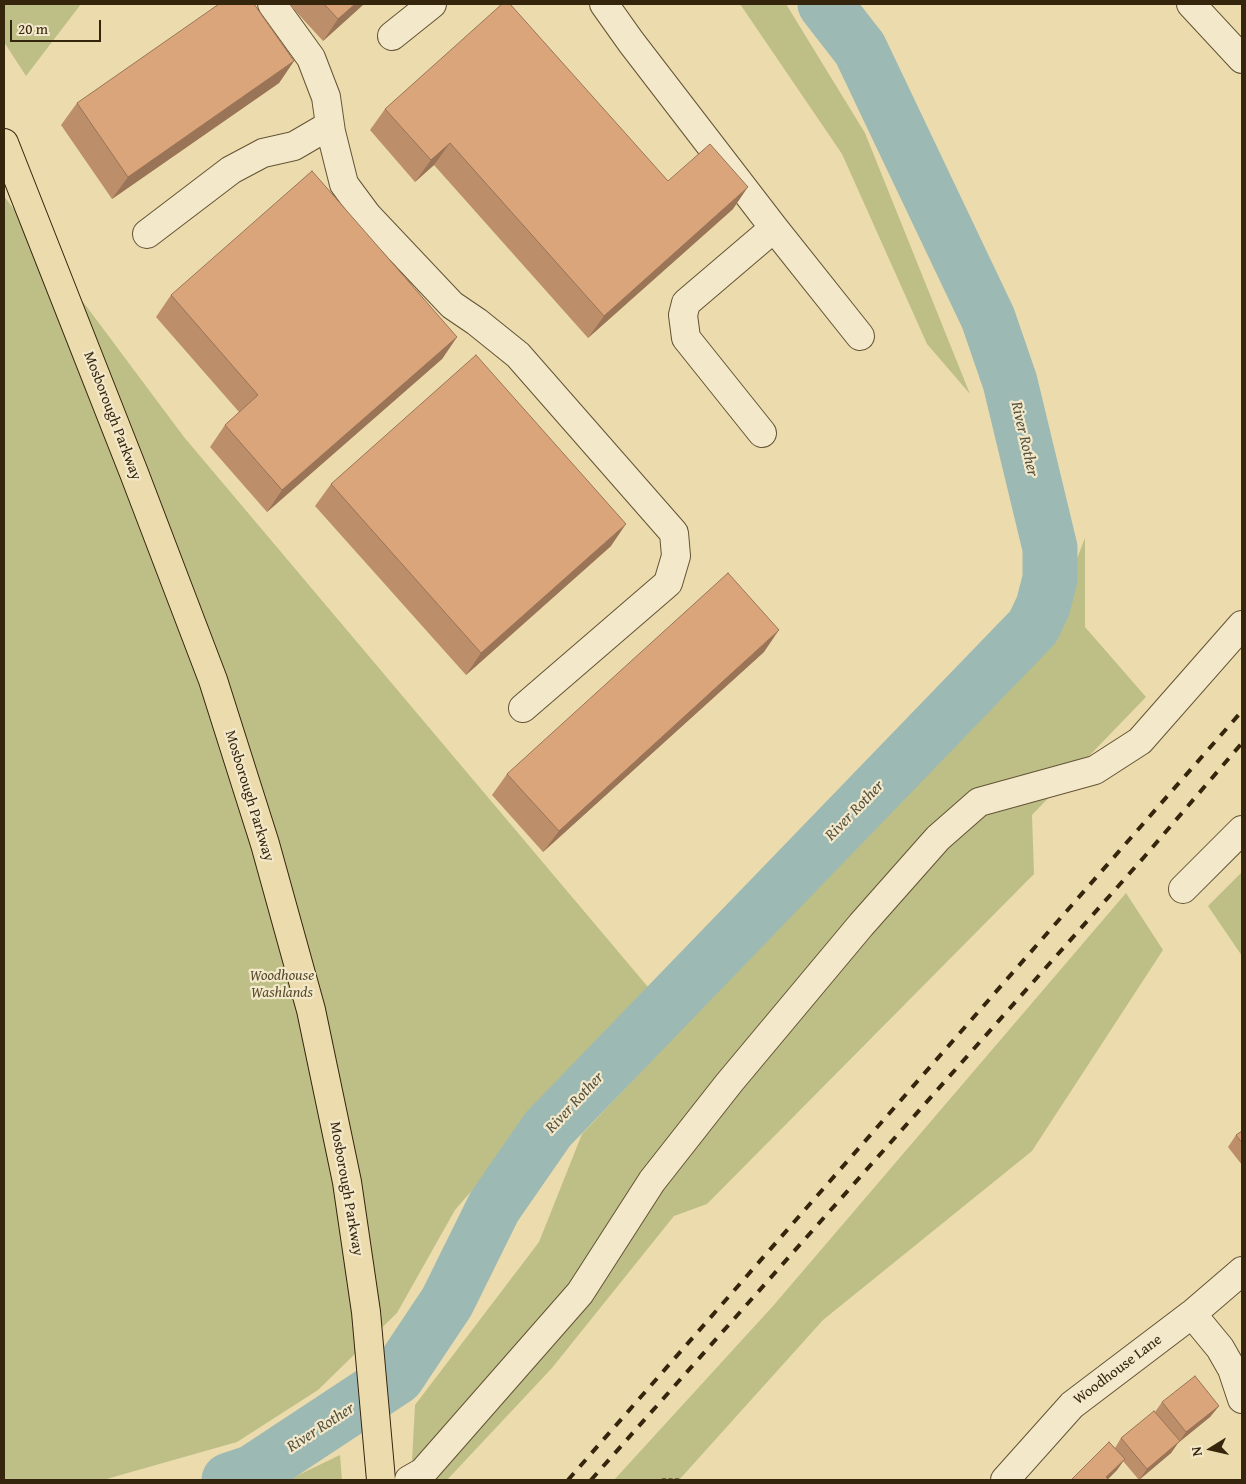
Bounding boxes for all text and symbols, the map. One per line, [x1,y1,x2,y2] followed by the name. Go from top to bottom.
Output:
[12,10,104,42] scale bar
[18,18,48,39] text: 20 m
[79,349,145,483] street label: Mosborough Parkway
[1006,400,1042,478] water label: River Rother
[220,728,278,864] street label: Mosborough Parkway
[822,777,888,845] water label: River Rother
[250,967,314,1002] park label: Woodhouse Washlands
[542,1068,608,1138] water label: River Rother
[325,1120,367,1258] street label: Mosborough Parkway
[1070,1331,1166,1409] street label: Woodhouse Lane
[284,1399,358,1457] water label: River Rother
[1186,1424,1236,1474] north arrow
[1186,1445,1207,1458] text: N

